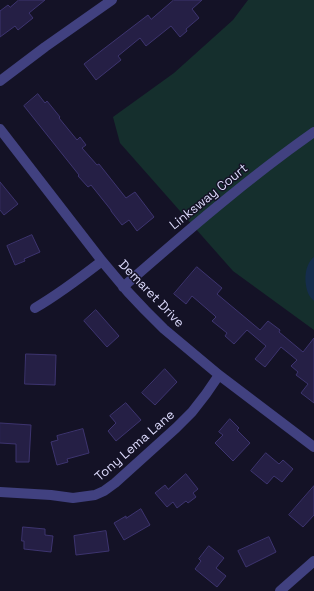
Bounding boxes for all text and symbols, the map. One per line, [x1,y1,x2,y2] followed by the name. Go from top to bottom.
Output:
[167,161,251,233] street label: Linksway Court
[115,257,187,331] street label: Demaret Drive
[92,407,178,485] street label: Tony Lema Lane

